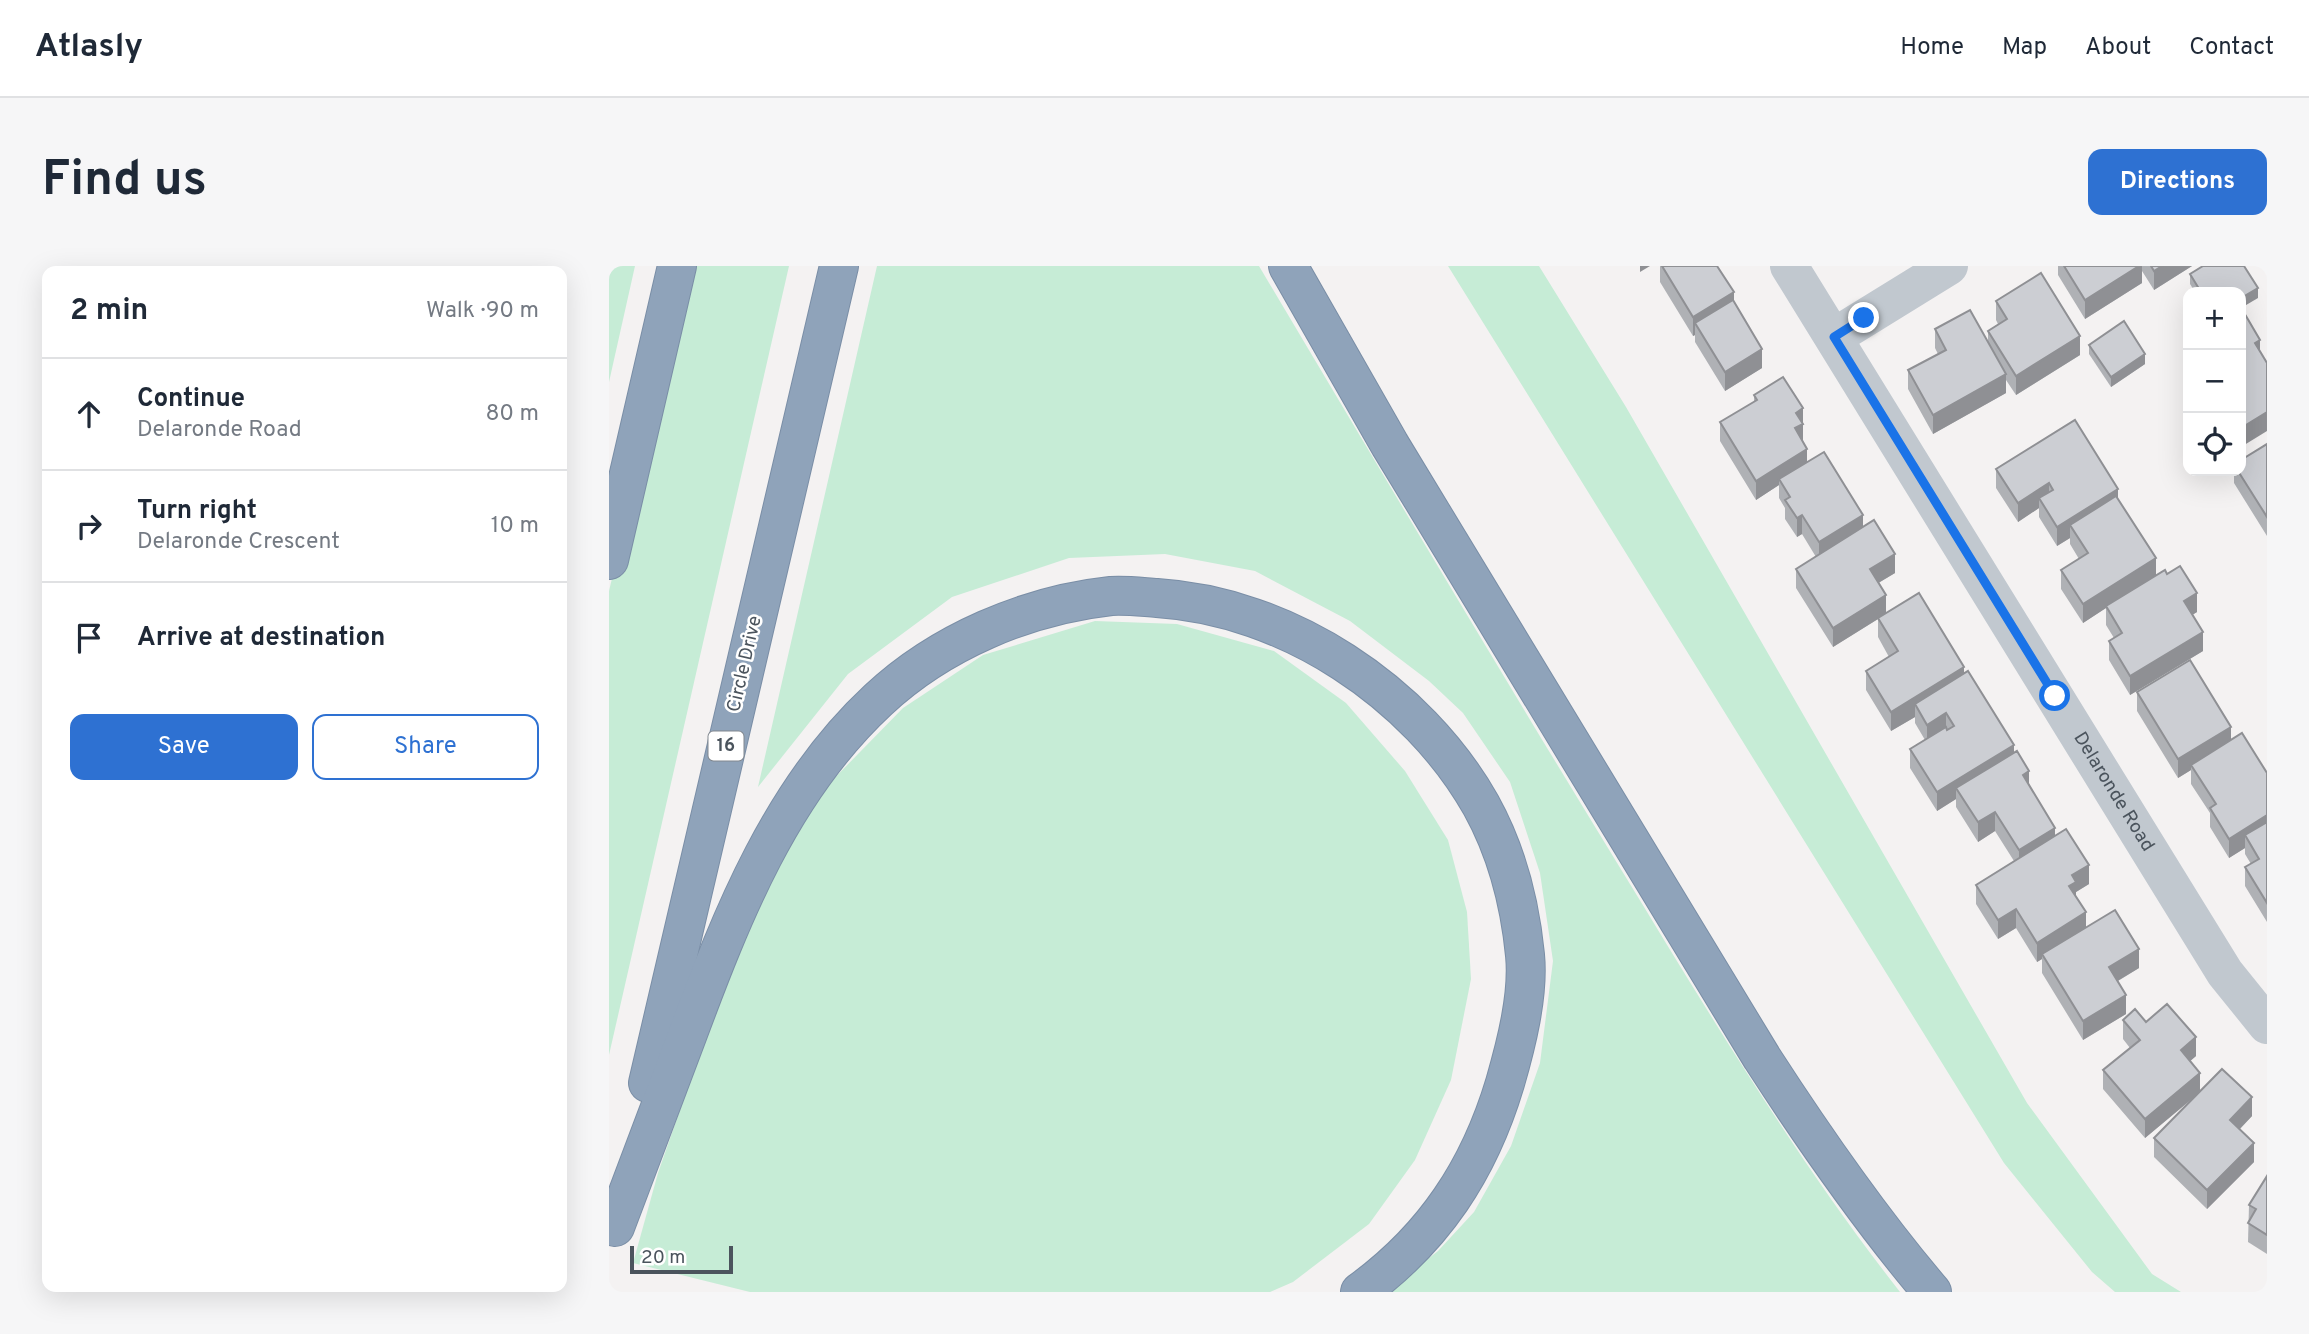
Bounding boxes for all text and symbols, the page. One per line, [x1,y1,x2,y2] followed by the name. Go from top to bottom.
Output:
[35,27,143,69] text: Atlasly
[1900,33,1964,63] text: Home
[2002,33,2047,63] text: Map
[2085,33,2151,63] text: About
[2189,33,2274,63] text: Contact
[2088,149,2267,215] button: Directions
[42,151,207,213] text: Find us
[2183,287,2246,476] map controls
[2183,287,2246,350] button: +
[70,293,148,330] text: 2 min
[426,297,539,326] text: Walk · 90 m
[1848,302,1879,333] route end
[2183,350,2246,413] button: −
[137,383,245,416] text: Continue
[70,395,108,433] icon: ahead
[486,400,539,429] text: 80 m
[2183,413,2246,476] button: locate
[137,416,302,445] text: Delaronde Road
[137,495,257,528] text: Turn right
[70,507,108,545] icon: right
[491,512,539,541] text: 10 m
[137,528,340,557] text: Delaronde Crescent
[722,613,768,715] street label: Circle Drive
[70,619,108,657] icon: arrive
[137,622,385,655] text: Arrive at destination
[2039,680,2070,711] route start
[70,714,298,780] button: Save
[312,714,539,780] button: Share
[2067,728,2159,856] street label: Delaronde Road
[709,732,743,760] road number: 16
[630,1243,733,1275] scale bar
[641,1246,685,1270] text: 20 m

